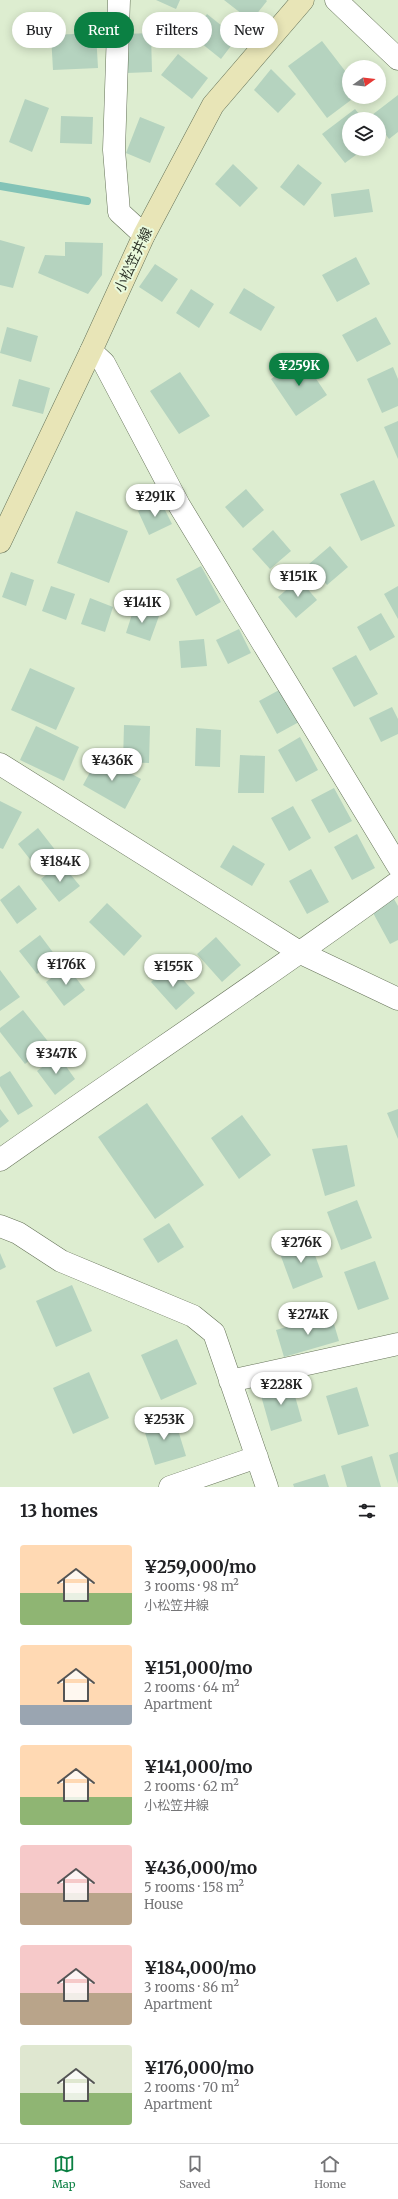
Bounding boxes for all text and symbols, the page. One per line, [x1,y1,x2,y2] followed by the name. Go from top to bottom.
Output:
[12,12,66,48] chip: Buy
[74,12,134,48] chip: Rent
[142,12,212,48] chip: Filters
[220,12,278,48] chip: New
[342,60,386,104] north arrow
[342,60,386,156] map controls
[342,112,386,156] button: layers
[110,224,156,296] street label: 小松笠井線
[271,353,327,387] pin: ¥259K
[278,357,320,374] text: ¥259K
[127,484,183,518] pin: ¥291K
[135,488,175,505] text: ¥291K
[270,564,326,598] pin: ¥151K
[279,568,317,585] text: ¥151K
[114,590,170,624] pin: ¥141K
[123,594,161,611] text: ¥141K
[84,748,140,782] pin: ¥436K
[91,752,133,769] text: ¥436K
[32,849,88,883] pin: ¥184K
[39,853,81,870] text: ¥184K
[38,952,94,986] pin: ¥176K
[145,954,201,988] pin: ¥155K
[46,956,86,973] text: ¥176K
[153,958,193,975] text: ¥155K
[28,1041,84,1075] pin: ¥347K
[35,1045,77,1062] text: ¥347K
[273,1230,329,1264] pin: ¥276K
[280,1234,322,1251] text: ¥276K
[280,1302,336,1336] pin: ¥274K
[287,1306,329,1323] text: ¥274K
[253,1372,309,1406] pin: ¥228K
[260,1376,302,1393] text: ¥228K
[136,1407,192,1441] pin: ¥253K
[143,1411,185,1428] text: ¥253K
[20,1500,98,1522] text: 13 homes
[356,1500,378,1522] icon: filters
[144,1556,256,1578] text: ¥259,000/mo
[52,1561,100,1609] icon: home
[144,1578,239,1595] text: 3 rooms · 98 m²
[144,1597,209,1614] text: 小松笠井線
[144,1657,252,1679] text: ¥151,000/mo
[52,1661,100,1709] icon: home
[144,1679,240,1696] text: 2 rooms · 64 m²
[144,1696,212,1713] text: Apartment
[144,1756,252,1778] text: ¥141,000/mo
[52,1761,100,1809] icon: home
[144,1778,239,1795] text: 2 rooms · 62 m²
[144,1797,209,1814] text: 小松笠井線
[144,1857,257,1879] text: ¥436,000/mo
[52,1861,100,1909] icon: home
[144,1879,244,1896] text: 5 rooms · 158 m²
[144,1896,183,1913] text: House
[144,1957,256,1979] text: ¥184,000/mo
[52,1961,100,2009] icon: home
[144,1979,239,1996] text: 3 rooms · 86 m²
[144,1996,212,2013] text: Apartment
[144,2057,254,2079] text: ¥176,000/mo
[52,2061,100,2109] icon: home
[144,2079,239,2096] text: 2 rooms · 70 m²
[144,2096,212,2113] text: Apartment
[52,2153,75,2191] tab: Map
[179,2153,210,2191] tab: Saved
[314,2153,346,2191] tab: Home

